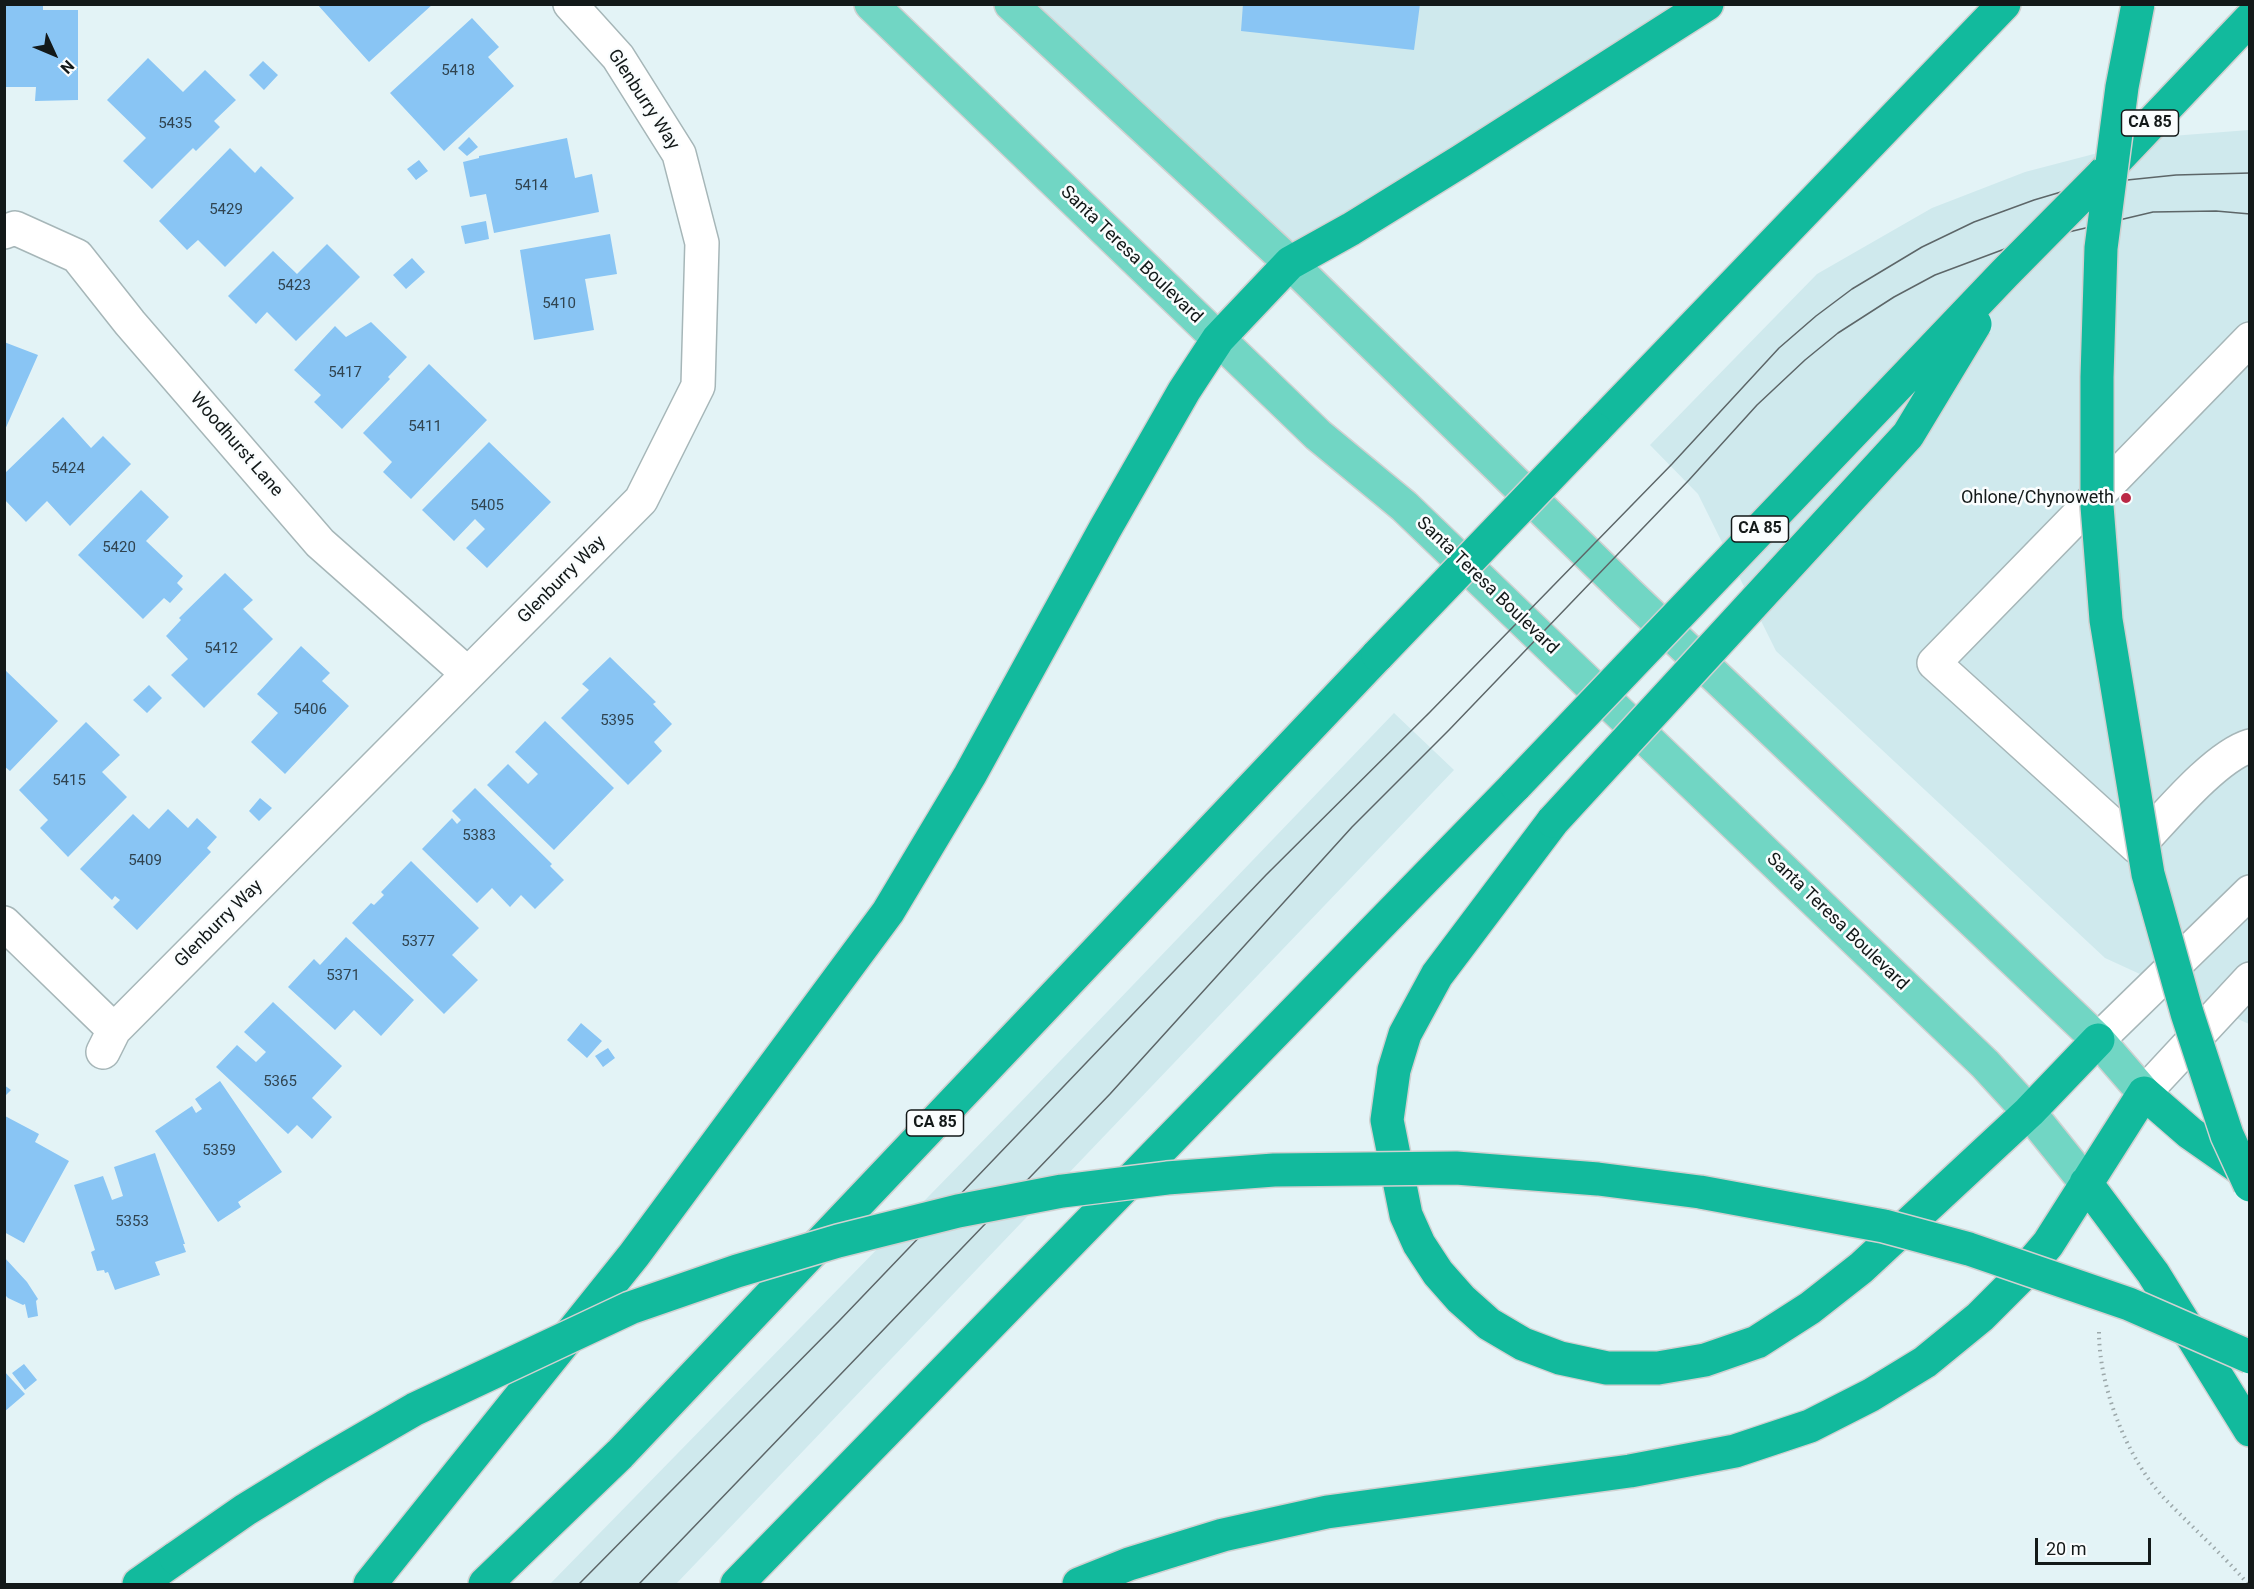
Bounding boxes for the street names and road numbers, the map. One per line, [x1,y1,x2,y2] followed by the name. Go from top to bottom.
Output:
[603,46,683,154] street label: Glenburry Way
[2122,110,2178,136] road number: CA 85
[1056,182,1206,328] street label: Santa Teresa Boulevard
[185,389,287,501] street label: Woodhurst Lane
[1412,513,1562,659] street label: Santa Teresa Boulevard
[1732,516,1788,542] road number: CA 85
[514,532,610,628] street label: Glenburry Way
[1762,849,1912,995] street label: Santa Teresa Boulevard
[171,876,267,972] street label: Glenburry Way
[906,1110,964,1136] road number: CA 85

